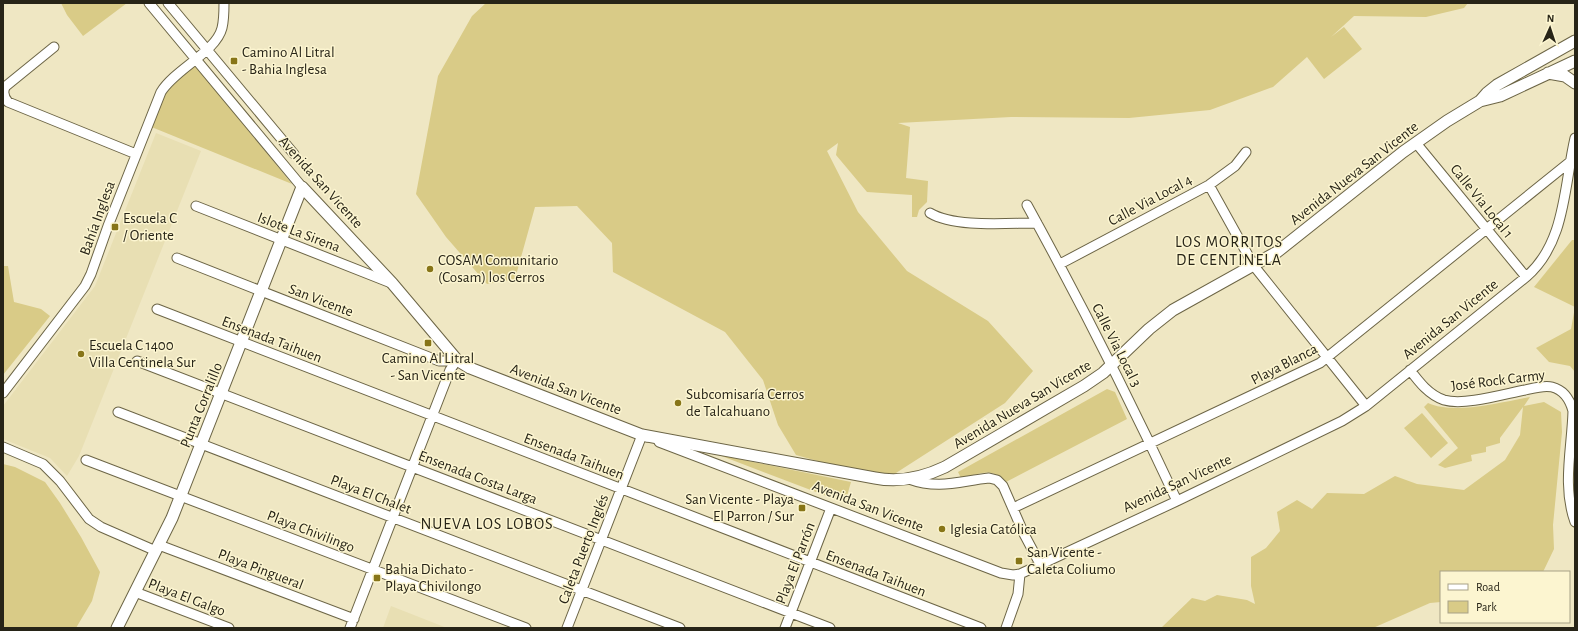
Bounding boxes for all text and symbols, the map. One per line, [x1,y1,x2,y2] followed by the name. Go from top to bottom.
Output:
[1530,8,1570,48] north arrow
[1546,13,1555,24] text: N
[242,45,335,77] place label: Camino Al Litral - Bahia Inglesa
[229,56,239,66] marker: Camino Al Litral - Bahia Inglesa
[1287,119,1421,228] street label: Avenida Nueva San Vicente
[276,134,366,231] street label: Avenida San Vicente
[1447,161,1516,241] street label: Calle Via Local 1
[1106,172,1195,229] street label: Calle Via Local 4
[77,179,118,257] street label: Bahía Inglesa
[255,210,342,255] street label: Islote La Sirena
[123,211,177,243] place label: Escuela C / Oriente
[110,222,120,232] marker: Escuela C / Oriente
[1175,234,1283,268] district label: LOS MORRITOS DE CENTINELA
[438,253,558,285] place label: COSAM Comunitario (Cosam) los Cerros
[425,264,435,274] marker: COSAM Comunitario (Cosam) los Cerros
[1400,276,1501,362] street label: Avenida San Vicente
[286,281,355,320] street label: San Vicente
[1089,301,1144,389] street label: Calle Via Local 3
[220,313,324,365] street label: Ensenada Taihuen
[89,338,196,370] place label: Escuela C 1400 Villa Centinela Sur
[423,338,433,348] marker: Camino Al Litral - San Vicente
[1248,341,1320,388] street label: Playa Blanca
[76,349,86,359] marker: Escuela C 1400 Villa Centinela Sur
[382,351,474,383] place label: Camino Al Litral - San Vicente
[951,357,1094,452] street label: Avenida Nueva San Vicente
[178,361,225,450] street label: Punta Corralillo
[508,361,624,418] street label: Avenida San Vicente
[1450,367,1546,394] street label: José Rock Carmy
[686,387,804,419] place label: Subcomisaría Cerros de Talcahuano
[673,398,683,408] marker: Subcomisaría Cerros de Talcahuano
[522,430,626,482] street label: Ensenada Taihuen
[416,448,539,507] street label: Ensenada Costa Larga
[1121,452,1234,515] street label: Avenida San Vicente
[328,472,413,517] street label: Playa El Chalet
[810,478,926,535] street label: Avenida San Vicente
[556,492,611,606] street label: Caleta Puerto Inglés
[685,492,794,524] place label: San Vicente - Playa El Parron / Sur
[797,503,807,513] marker: San Vicente - Playa El Parron / Sur
[265,508,357,555] street label: Playa Chivilingo
[420,516,554,532] district label: NUEVA LOS LOBOS
[773,520,818,606] street label: Playa El Parrón
[950,522,1037,537] place label: Iglesia Católica
[937,524,947,534] marker: Iglesia Católica
[1027,545,1116,577] place label: San Vicente - Caleta Coliumo
[216,546,306,593] street label: Playa Pingueral
[824,547,928,599] street label: Ensenada Taihuen
[1014,556,1024,566] marker: San Vicente - Caleta Coliumo
[385,562,481,594] place label: Bahia Dichato - Playa Chivilongo
[1440,571,1570,623] legend
[372,573,382,583] marker: Bahia Dichato - Playa Chivilongo
[146,576,227,619] street label: Playa El Galgo
[1476,581,1500,593] text: Road
[1476,601,1497,613] text: Park

